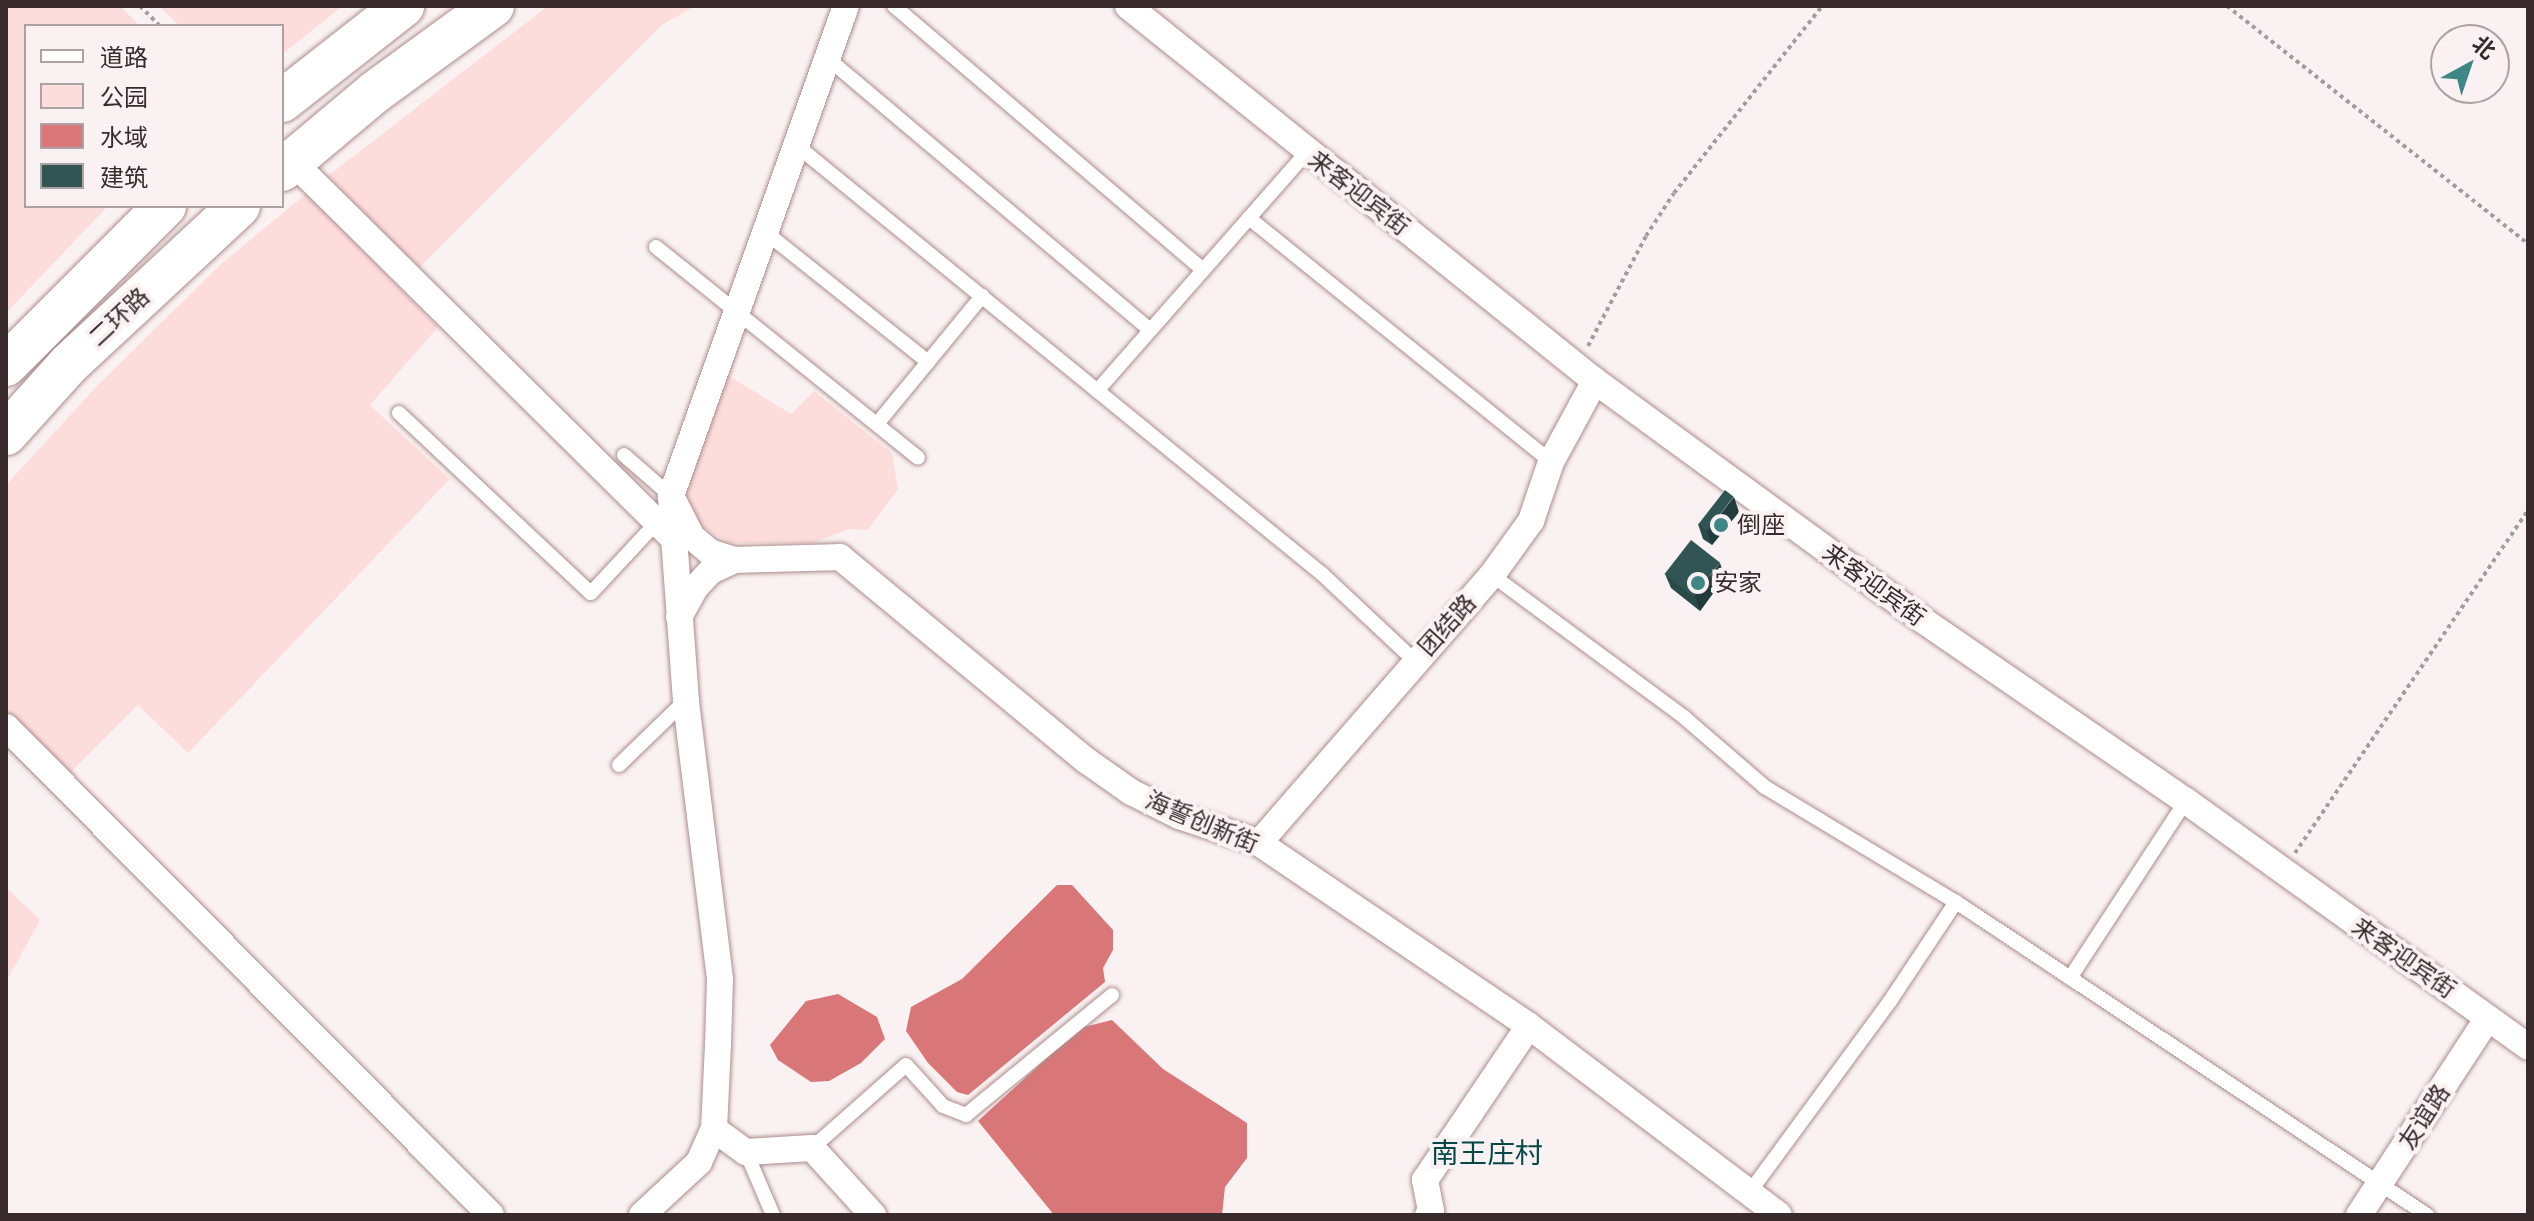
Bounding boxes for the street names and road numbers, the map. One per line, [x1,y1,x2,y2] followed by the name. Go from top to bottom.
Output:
[1303,145,1415,241] street label: 来客迎宾街
[83,282,155,352] street label: 二环路
[1817,538,1931,632] street label: 来客迎宾街
[1412,589,1482,661] street label: 团结路
[1141,785,1263,859] street label: 海誓创新街
[2347,912,2461,1004] street label: 来客迎宾街
[2392,1079,2456,1155] street label: 友谊路

